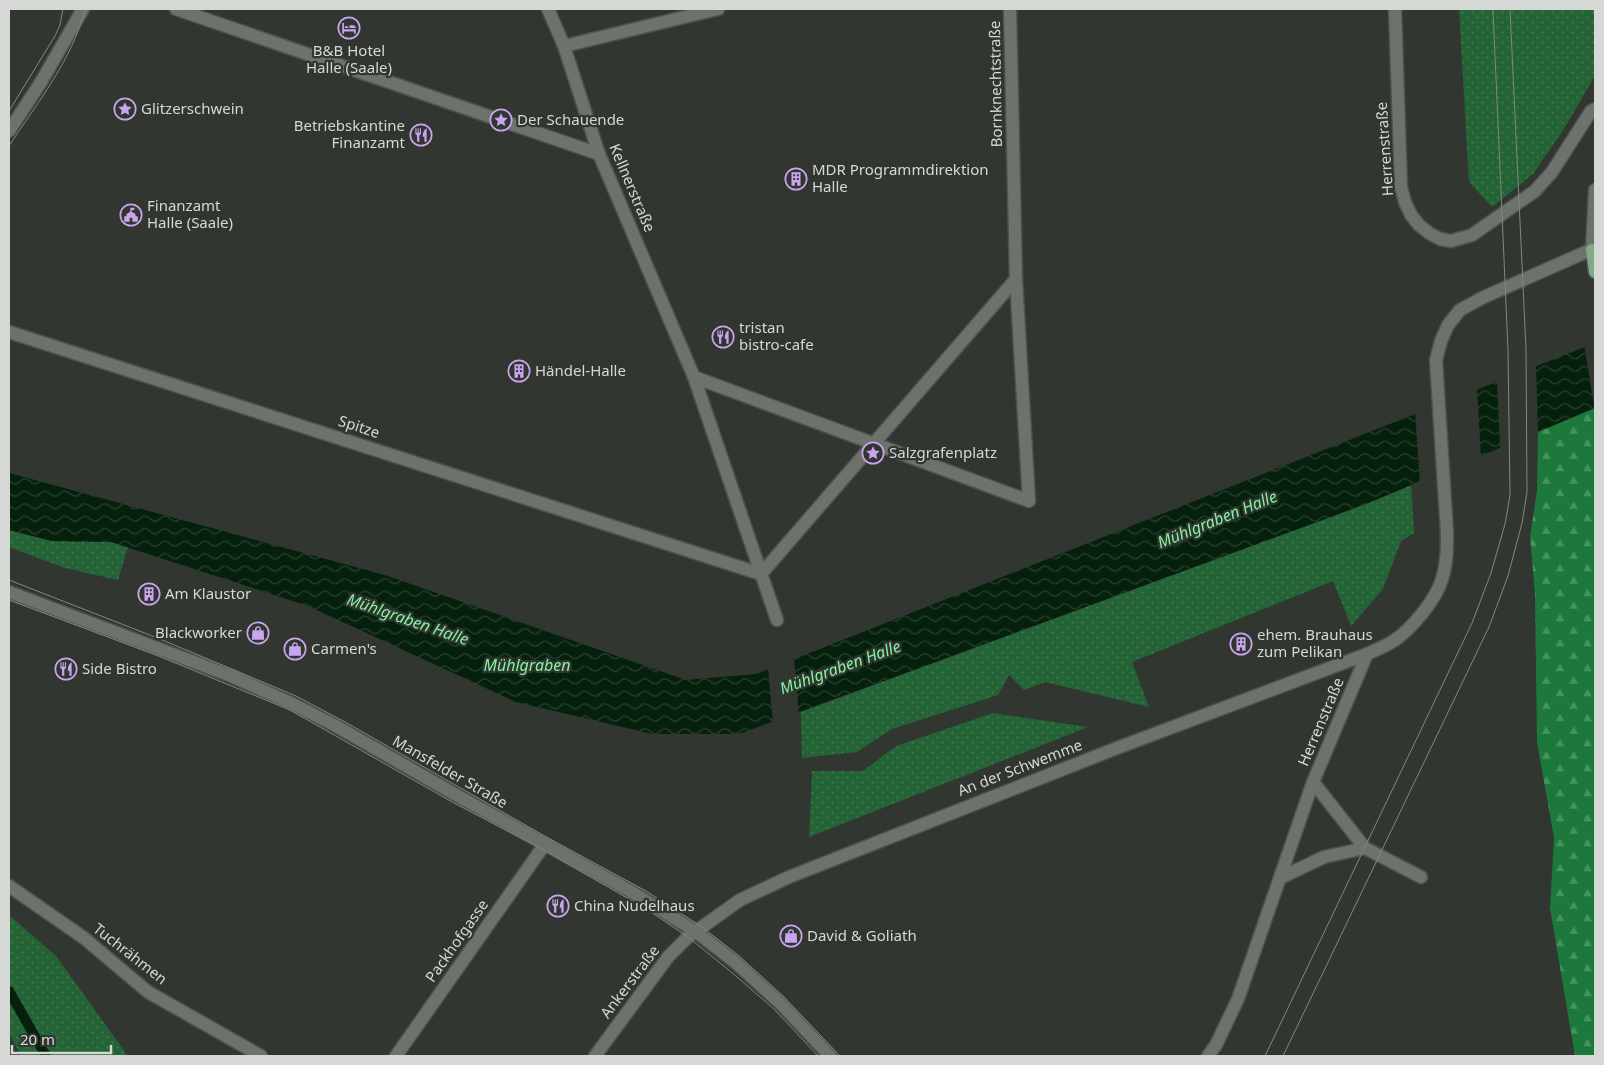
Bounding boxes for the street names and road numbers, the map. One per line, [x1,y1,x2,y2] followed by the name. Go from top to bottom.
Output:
[984,20,1006,148] street label: Bornknechtstraße
[1371,101,1397,197] street label: Herrenstraße
[605,140,661,235] street label: Kellnerstraße
[336,410,382,442] street label: Spitze
[1292,674,1348,769] street label: Herrenstraße
[389,730,512,812] street label: Mansfelder Straße
[954,734,1085,800] street label: An der Schwemme
[420,895,492,986] street label: Packhofgasse
[90,918,172,988] street label: Tuchrähmen
[595,941,663,1022] street label: Ankerstraße

